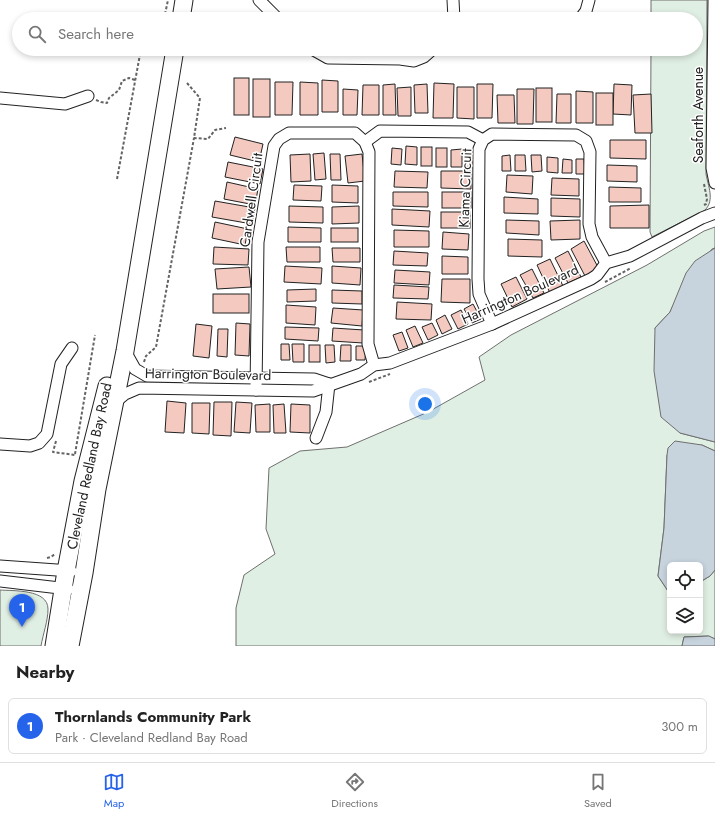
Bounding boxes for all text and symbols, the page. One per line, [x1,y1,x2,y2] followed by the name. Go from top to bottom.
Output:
[12,12,703,56] search box
[26,23,48,45] icon: search
[58,23,134,45] text: Search here
[688,67,708,163] street label: Seaforth Avenue
[454,148,476,228] street label: Kiama Circuit
[234,151,268,248] street label: Cardwell Circuit
[458,259,582,329] street label: Harrington Boulevard
[145,363,271,385] street label: Harrington Boulevard
[62,381,116,551] street label: Cleveland Redland Bay Road
[415,394,435,414] your location
[667,562,703,634] map controls
[667,562,703,598] button: locate
[9,594,35,627] pin: 1
[667,598,703,634] button: layers
[16,660,74,684] text: Nearby
[55,706,251,728] text: Thornlands Community Park
[27,717,33,736] text: 1
[661,717,698,736] text: 300 m
[55,728,248,747] text: Park · Cleveland Redland Bay Road
[103,771,125,811] tab: Map
[331,771,378,811] tab: Directions
[584,771,612,811] tab: Saved

